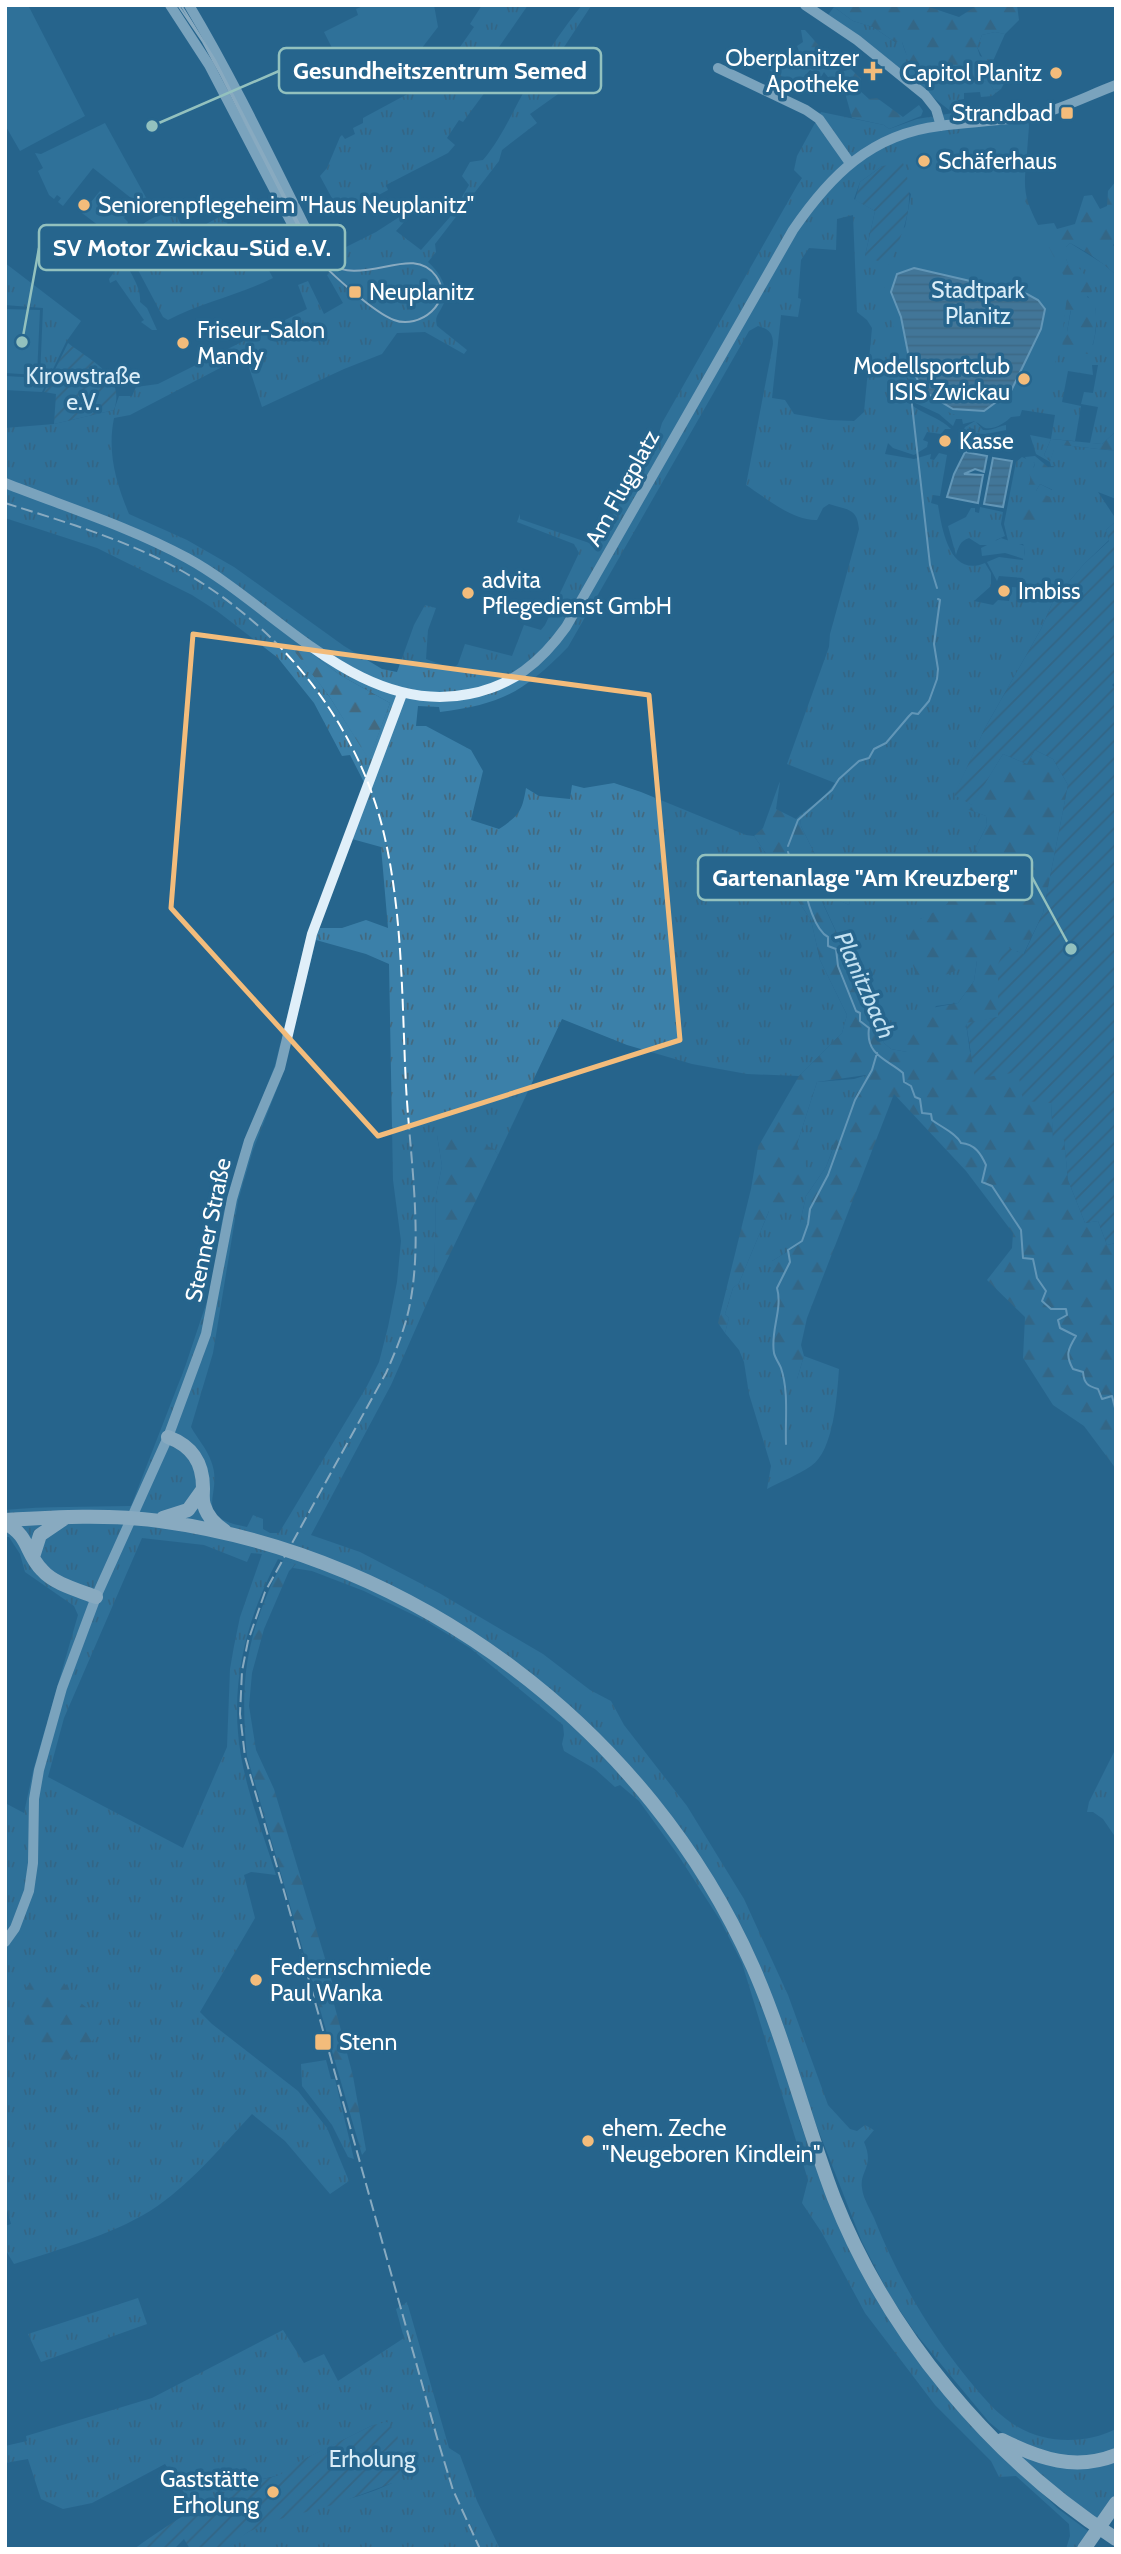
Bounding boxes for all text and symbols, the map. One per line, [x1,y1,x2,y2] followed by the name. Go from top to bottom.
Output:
[725,44,860,98] place label: Oberplanitzer Apotheke
[279,48,601,93] callout: Gesundheitszentrum Semed
[293,56,587,85] text: Gesundheitszentrum Semed
[902,59,1042,87] place label: Capitol Planitz
[865,63,881,79] marker: Oberplanitzer Apotheke
[1048,65,1064,81] marker: Capitol Planitz
[952,99,1053,127] place label: Strandbad
[1059,105,1075,121] marker: Strandbad
[938,147,1057,175] place label: Schäferhaus
[916,153,932,169] marker: Schäferhaus
[98,191,474,219] place label: Seniorenpflegeheim "Haus Neuplanitz"
[76,197,92,213] marker: Seniorenpflegeheim "Haus Neuplanitz"
[39,225,345,270] callout: SV Motor Zwickau-Süd e.V.
[53,233,331,262] text: SV Motor Zwickau-Süd e.V.
[931,276,1026,330] park label: Stadtpark Planitz
[369,278,474,306] place label: Neuplanitz
[347,284,363,300] marker: Neuplanitz
[197,316,325,370] place label: Friseur-Salon Mandy
[175,335,191,351] marker: Friseur-Salon Mandy
[853,352,1010,406] place label: Modellsportclub ISIS Zwickau
[26,362,141,416] park label: Kirowstraße e.V.
[1016,371,1032,387] marker: Modellsportclub ISIS Zwickau
[579,425,665,551] street label: Am Flugplatz
[959,427,1014,455] place label: Kasse
[937,433,953,449] marker: Kasse
[482,566,672,620] place label: advita Pflegedienst GmbH
[1018,577,1081,605] place label: Imbiss
[996,583,1012,599] marker: Imbiss
[460,585,476,601] marker: advita Pflegedienst GmbH
[698,855,1032,900] callout: Gartenanlage "Am Kreuzberg"
[712,863,1018,892] text: Gartenanlage "Am Kreuzberg"
[829,927,901,1043] water label: Planitzbach
[179,1155,237,1304] street label: Stenner Straße
[270,1953,431,2007] place label: Federnschmiede Paul Wanka
[248,1972,264,1988] marker: Federnschmiede Paul Wanka
[339,2028,397,2056] place label: Stenn
[313,2032,333,2052] marker: Stenn
[602,2114,820,2168] place label: ehem. Zeche "Neugeboren Kindlein"
[580,2133,596,2149] marker: ehem. Zeche "Neugeboren Kindlein"
[329,2445,416,2473] park label: Erholung
[160,2465,260,2519] place label: Gaststätte Erholung
[265,2484,281,2500] marker: Gaststätte Erholung

